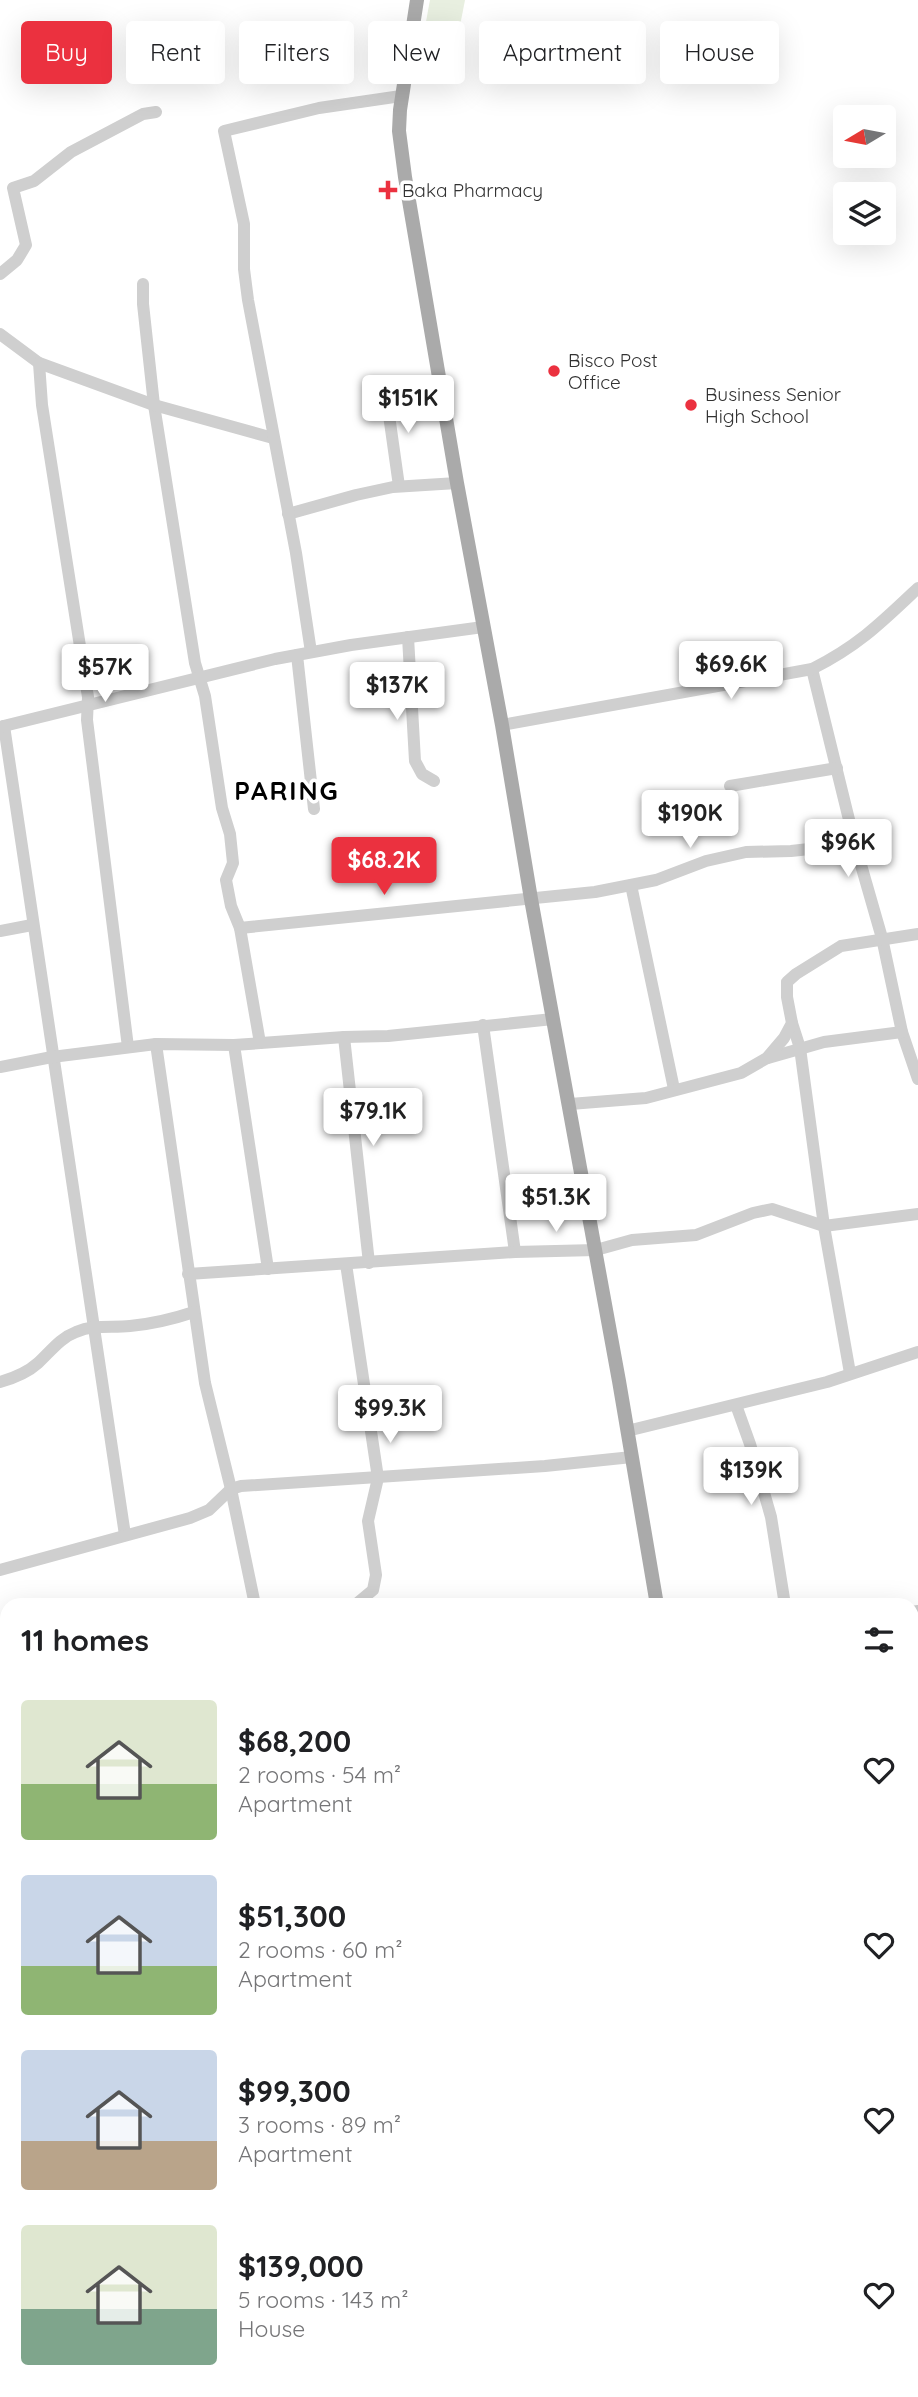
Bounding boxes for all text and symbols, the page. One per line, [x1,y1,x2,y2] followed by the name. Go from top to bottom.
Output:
[21,21,112,84] chip: Buy
[126,21,225,84] chip: Rent
[239,21,354,84] chip: Filters
[368,21,465,84] chip: New
[479,21,646,84] chip: Apartment
[660,21,779,84] chip: House
[833,105,896,168] north arrow
[833,105,896,245] map controls
[402,178,543,202] place label: Baka Pharmacy
[380,182,396,198] marker: Baka Pharmacy
[833,182,896,245] button: layers
[568,348,658,394] place label: Bisco Post Office
[546,363,562,379] marker: Bisco Post Office
[359,376,457,435] pin: $151K
[705,382,842,428] place label: Business Senior High School
[378,383,438,412] text: $151K
[683,397,699,413] marker: Business Senior High School
[674,642,788,701] pin: $69.6K
[64,644,146,704] pin: $57K
[695,649,767,678] text: $69.6K
[78,652,132,681] text: $57K
[348,662,446,722] pin: $137K
[366,670,428,699] text: $137K
[234,774,340,807] district label: PARING
[641,790,739,850] pin: $190K
[658,798,722,827] text: $190K
[807,820,889,879] pin: $96K
[821,827,875,856] text: $96K
[327,838,441,897] pin: $68.2K
[348,845,420,874] text: $68.2K
[316,1088,430,1148] pin: $79.1K
[339,1096,407,1125] text: $79.1K
[499,1174,613,1234] pin: $51.3K
[521,1182,591,1211] text: $51.3K
[333,1386,447,1445] pin: $99.3K
[354,1393,426,1422] text: $99.3K
[702,1448,800,1507] pin: $139K
[719,1455,783,1484] text: $139K
[21,1621,149,1659] text: 11 homes
[860,1621,898,1659] icon: filters
[238,1722,351,1760] text: $68,200
[77,1728,161,1812] icon: home
[860,1751,898,1789] icon: heart
[238,1760,401,1789] text: 2 rooms · 54 m²
[238,1789,352,1818] text: Apartment
[238,1897,346,1935] text: $51,300
[77,1903,161,1987] icon: home
[860,1926,898,1964] icon: heart
[238,1935,403,1964] text: 2 rooms · 60 m²
[238,1964,352,1993] text: Apartment
[238,2072,351,2110] text: $99,300
[77,2078,161,2162] icon: home
[860,2101,898,2139] icon: heart
[238,2110,401,2139] text: 3 rooms · 89 m²
[238,2139,352,2168] text: Apartment
[238,2247,364,2285] text: $139,000
[77,2253,161,2337] icon: home
[860,2276,898,2314] icon: heart
[238,2285,409,2314] text: 5 rooms · 143 m²
[238,2314,305,2343] text: House

